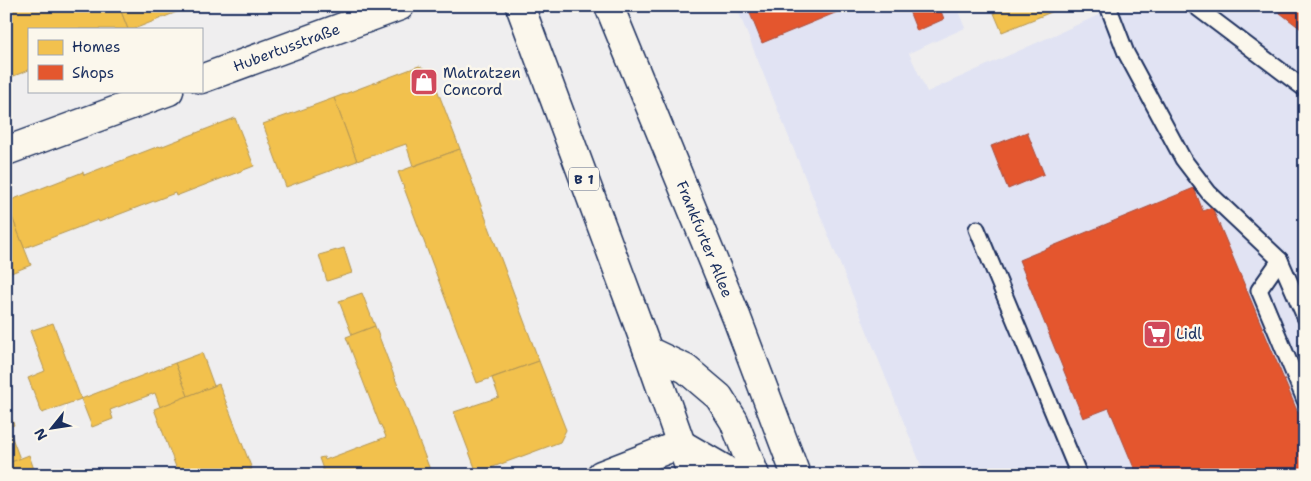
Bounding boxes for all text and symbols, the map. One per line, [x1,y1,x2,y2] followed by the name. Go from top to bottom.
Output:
[230,19,343,76] street label: Hubertusstraße
[28,28,202,92] legend
[72,37,120,57] text: Homes
[72,63,114,83] text: Shops
[443,63,521,100] place label: Matratzen Concord
[409,67,439,97] shop icon: Matratzen Concord
[569,168,599,190] road number: B 1
[672,178,737,301] street label: Frankfurter Allee
[1142,319,1172,349] supermarket icon: Lidl
[1176,324,1202,344] place label: Lidl
[28,404,78,454] north arrow
[30,425,51,444] text: N

